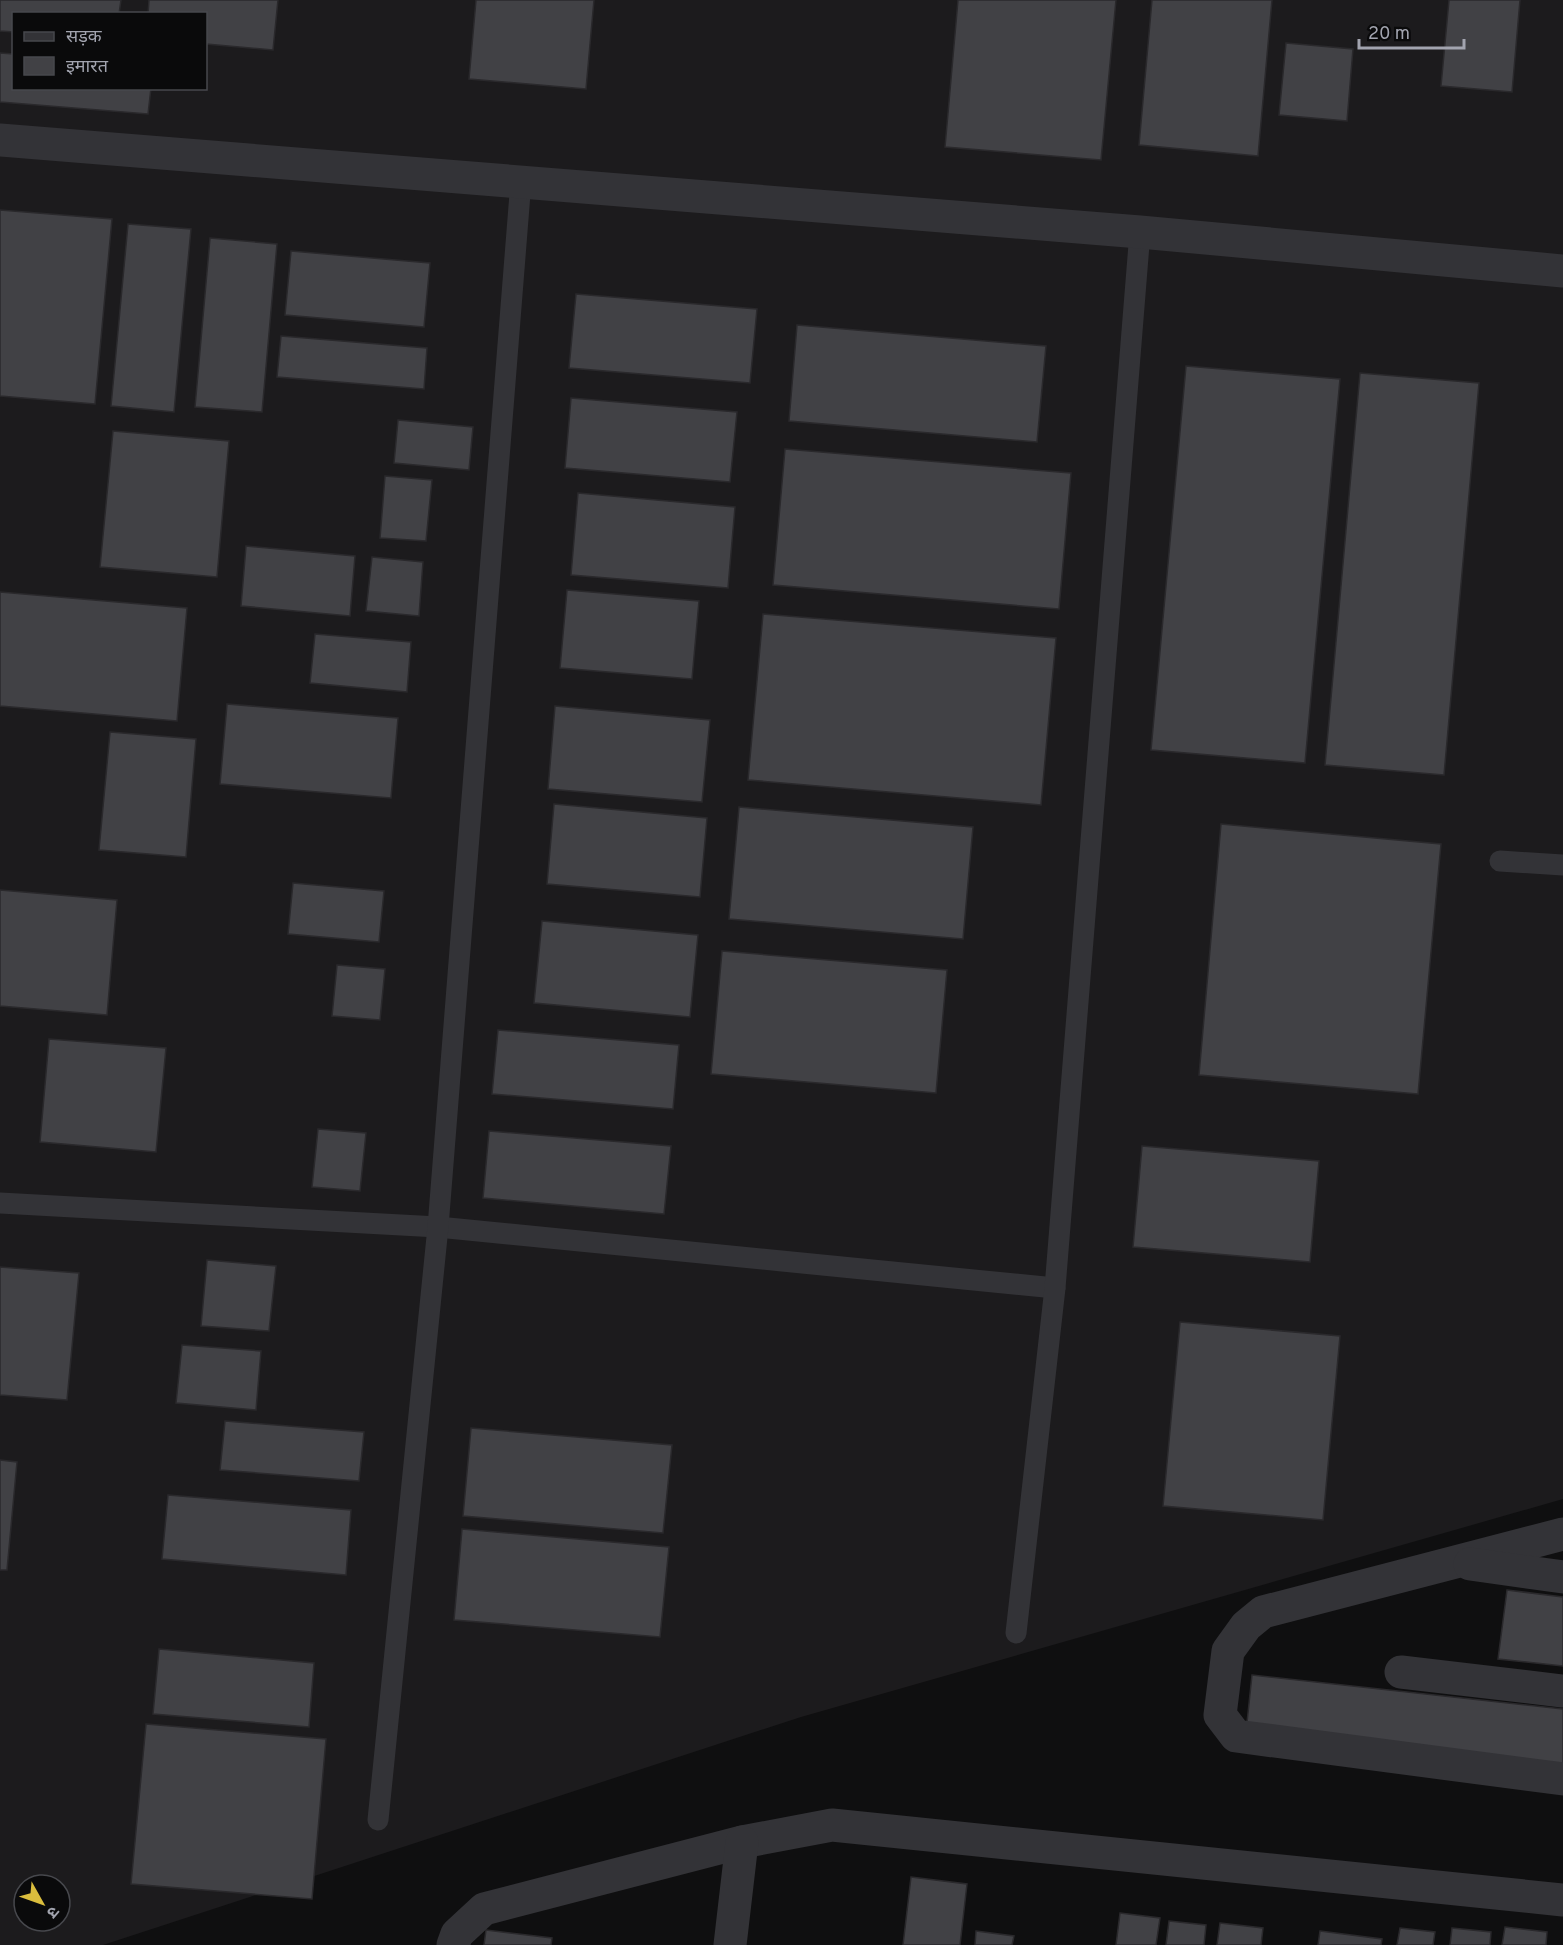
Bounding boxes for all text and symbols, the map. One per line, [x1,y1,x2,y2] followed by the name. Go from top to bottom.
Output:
[12,12,207,90] legend
[1359,12,1464,50] scale bar
[1368,23,1410,46] text: 20 m
[66,26,103,49] text: सड़क
[66,56,109,79] text: इमारत
[12,1873,72,1933] north arrow
[41,1901,63,1922] text: उ

